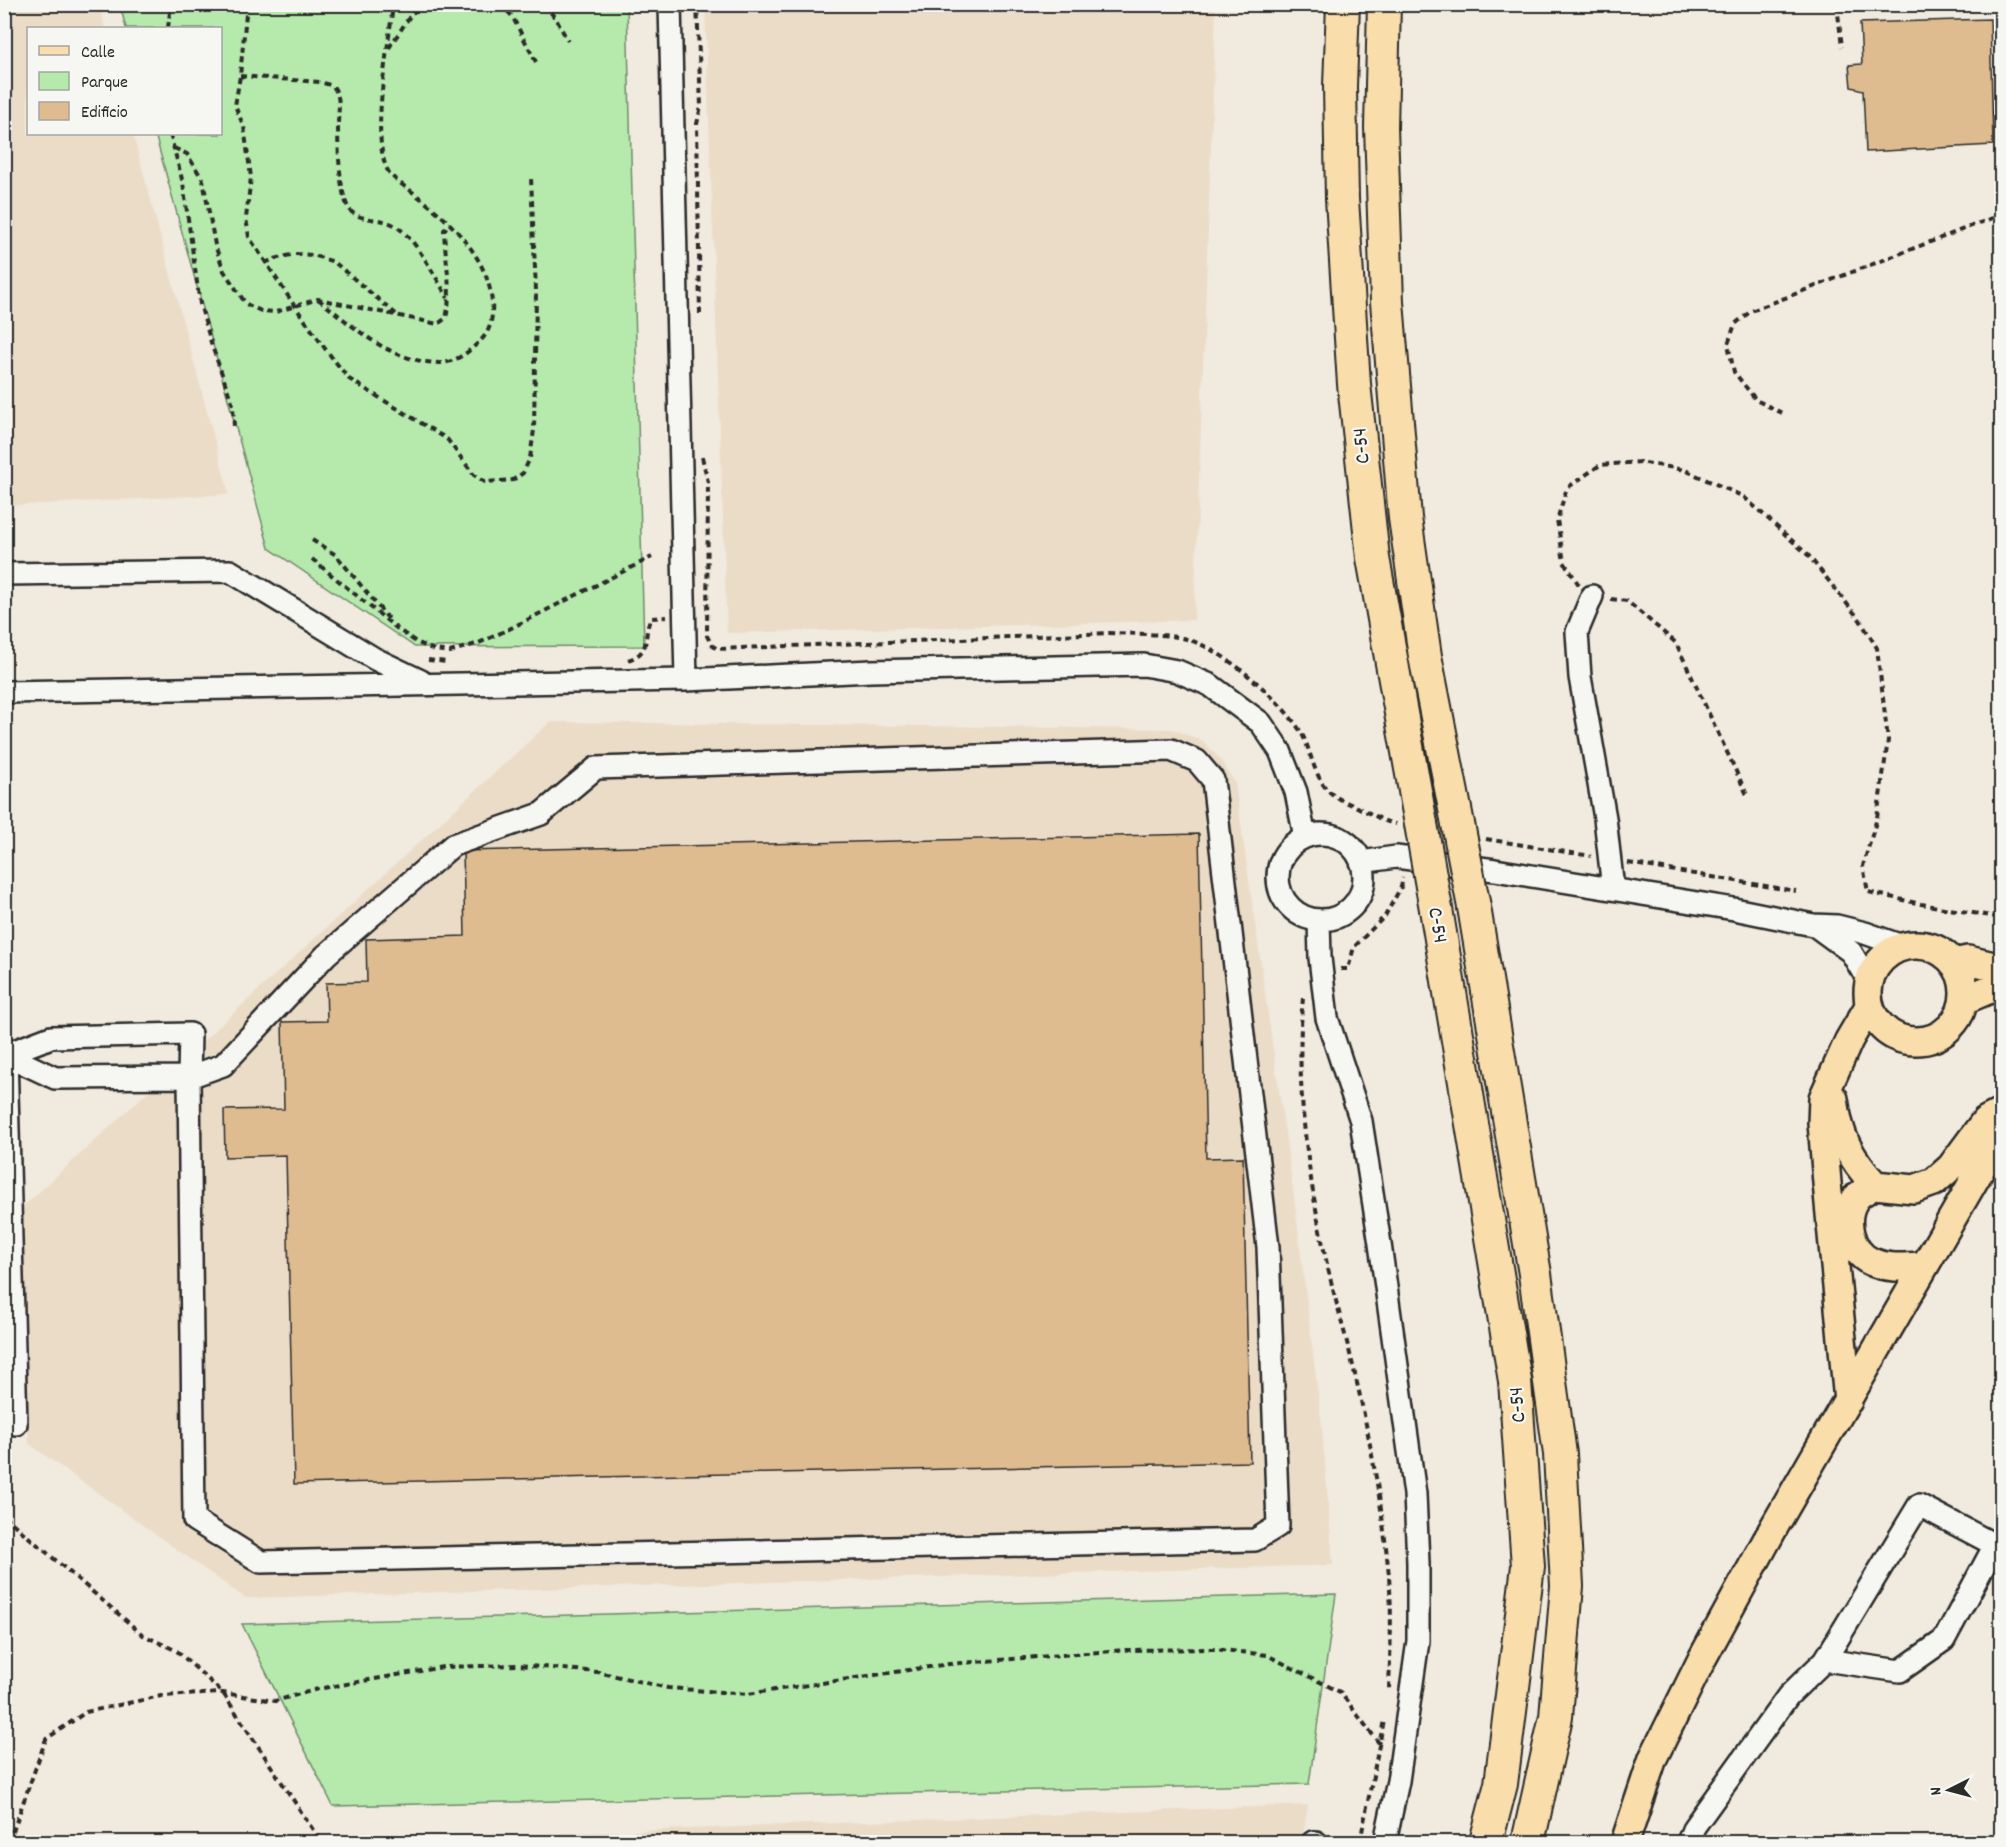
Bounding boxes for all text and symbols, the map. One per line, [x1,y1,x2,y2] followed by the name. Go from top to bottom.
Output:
[27,27,222,135] legend
[81,41,115,66] text: Calle
[81,71,128,96] text: Parque
[81,101,128,126] text: Edificio
[1346,426,1380,465] street label: C-54
[1418,905,1454,946] street label: C-54
[1502,1385,1536,1424] street label: C-54
[1919,1760,1979,1820] north arrow
[1925,1786,1948,1796] text: N

